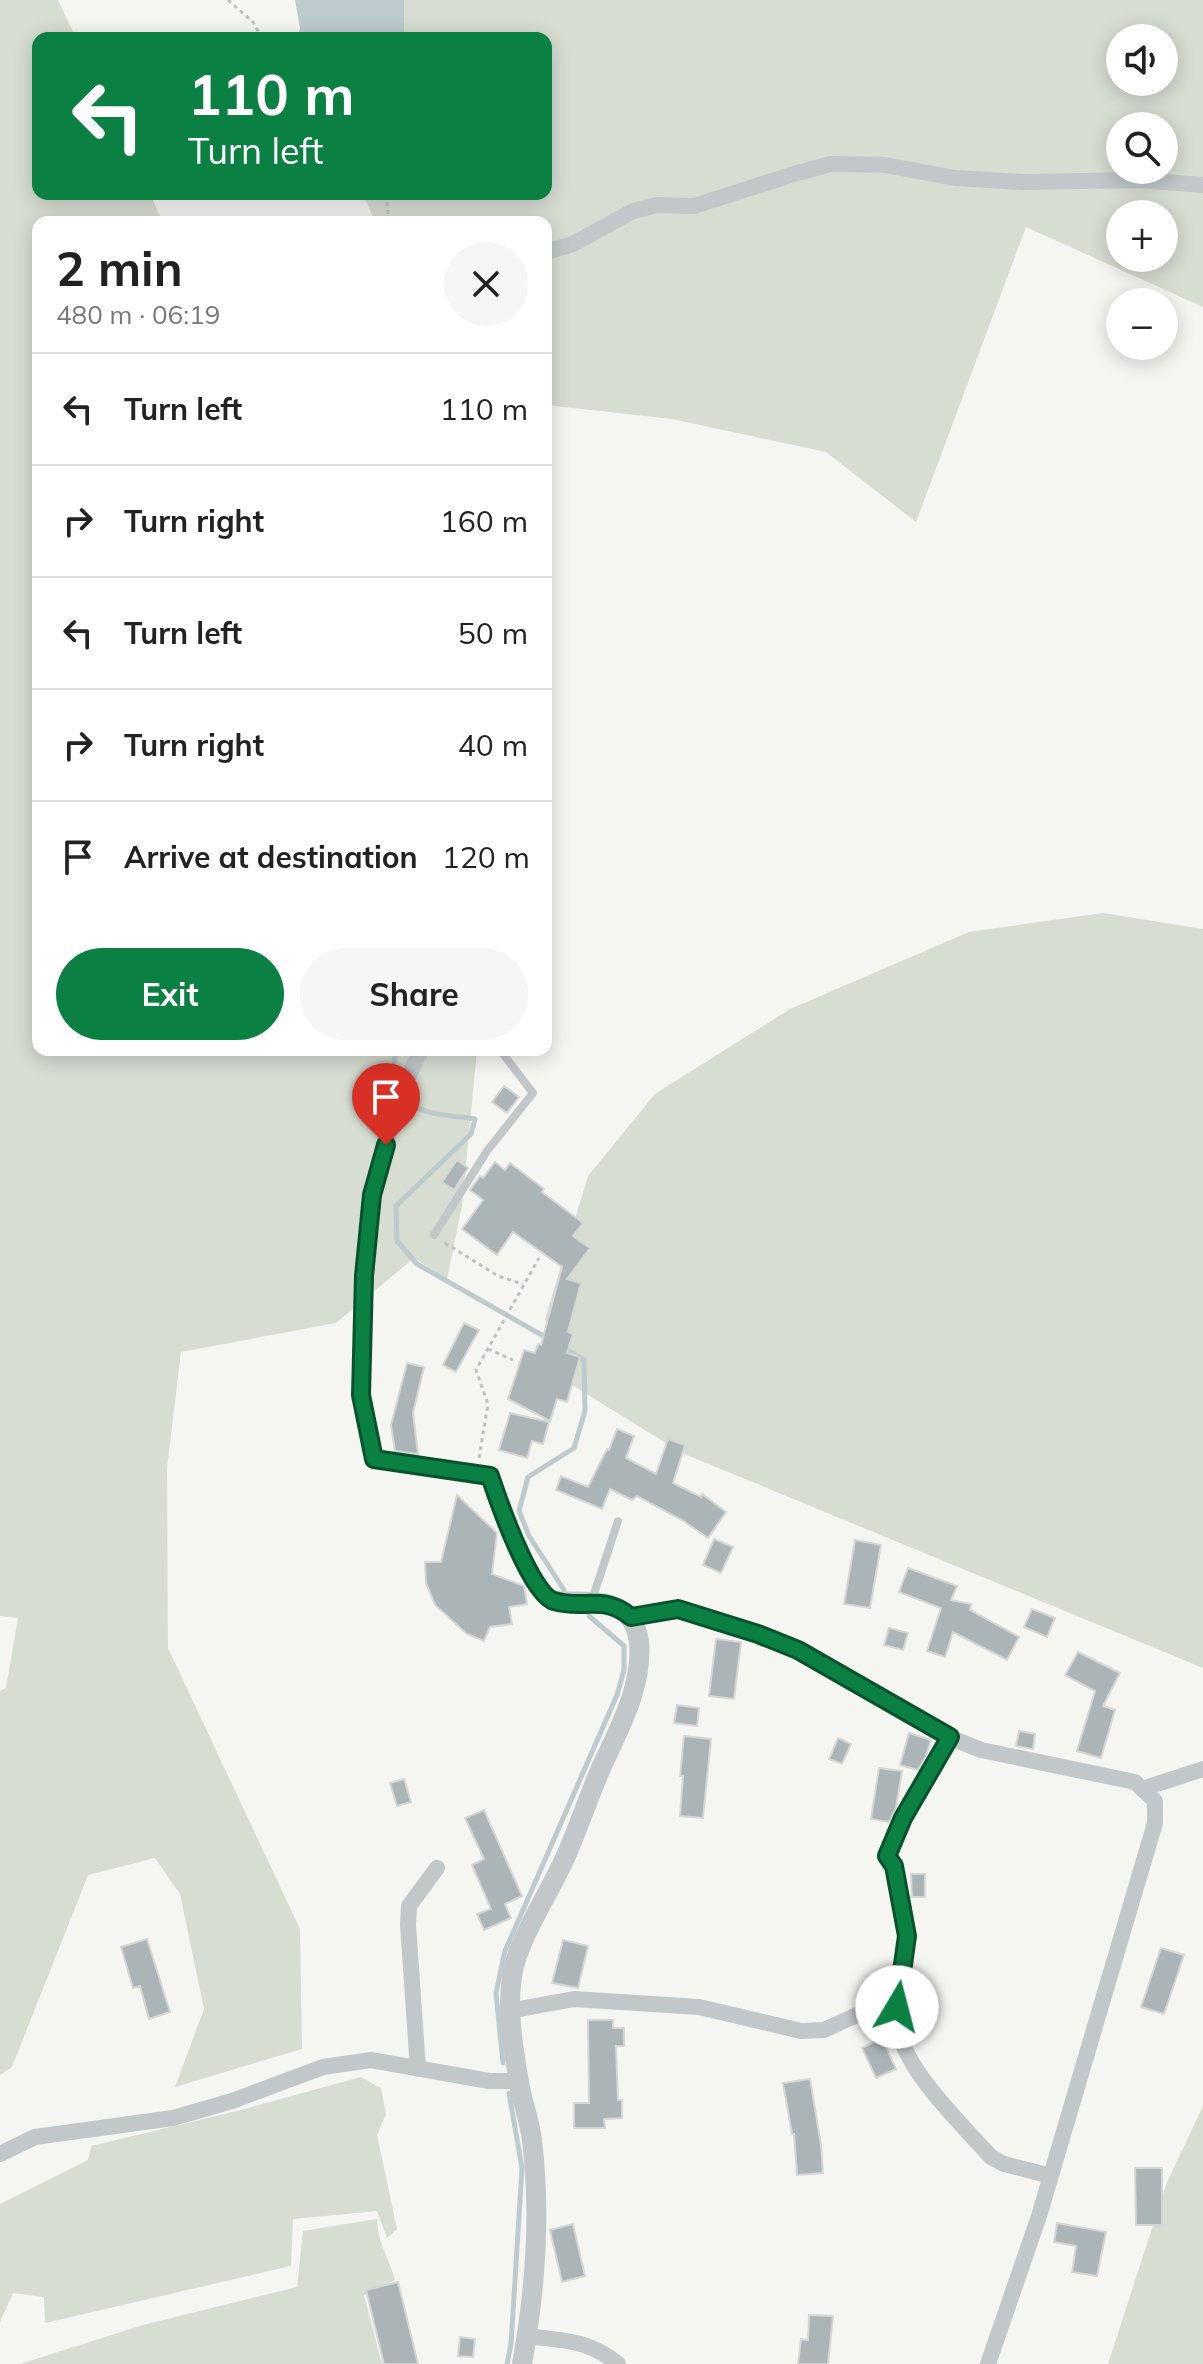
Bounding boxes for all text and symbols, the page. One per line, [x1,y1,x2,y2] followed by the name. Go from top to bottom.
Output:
[1106,24,1178,360] map controls
[1106,24,1178,96] button: sound
[188,59,355,129] text: 110 m
[56,64,160,168] icon: left
[1106,112,1178,184] button: search
[188,128,324,173] text: Turn left
[1106,200,1178,272] button: +
[56,238,183,298] text: 2 min
[444,242,528,326] button: close
[1106,288,1178,360] button: −
[56,298,220,331] text: 480 m · 06:19
[56,387,100,431] icon: left
[124,390,242,428] text: Turn left
[440,390,528,428] text: 110 m
[56,499,100,543] icon: right
[124,502,264,540] text: Turn right
[440,502,528,540] text: 160 m
[56,611,100,655] icon: left
[124,614,242,652] text: Turn left
[458,614,528,652] text: 50 m
[56,723,100,767] icon: right
[124,726,264,764] text: Turn right
[458,726,528,764] text: 40 m
[56,835,100,879] icon: arrive
[124,838,418,876] text: Arrive at destination
[442,838,530,876] text: 120 m
[56,948,284,1040] button: Exit
[300,948,528,1040] button: Share
[352,1063,420,1145] pin
[364,1075,408,1119] icon: arrive
[855,1965,939,2049] position arrow

